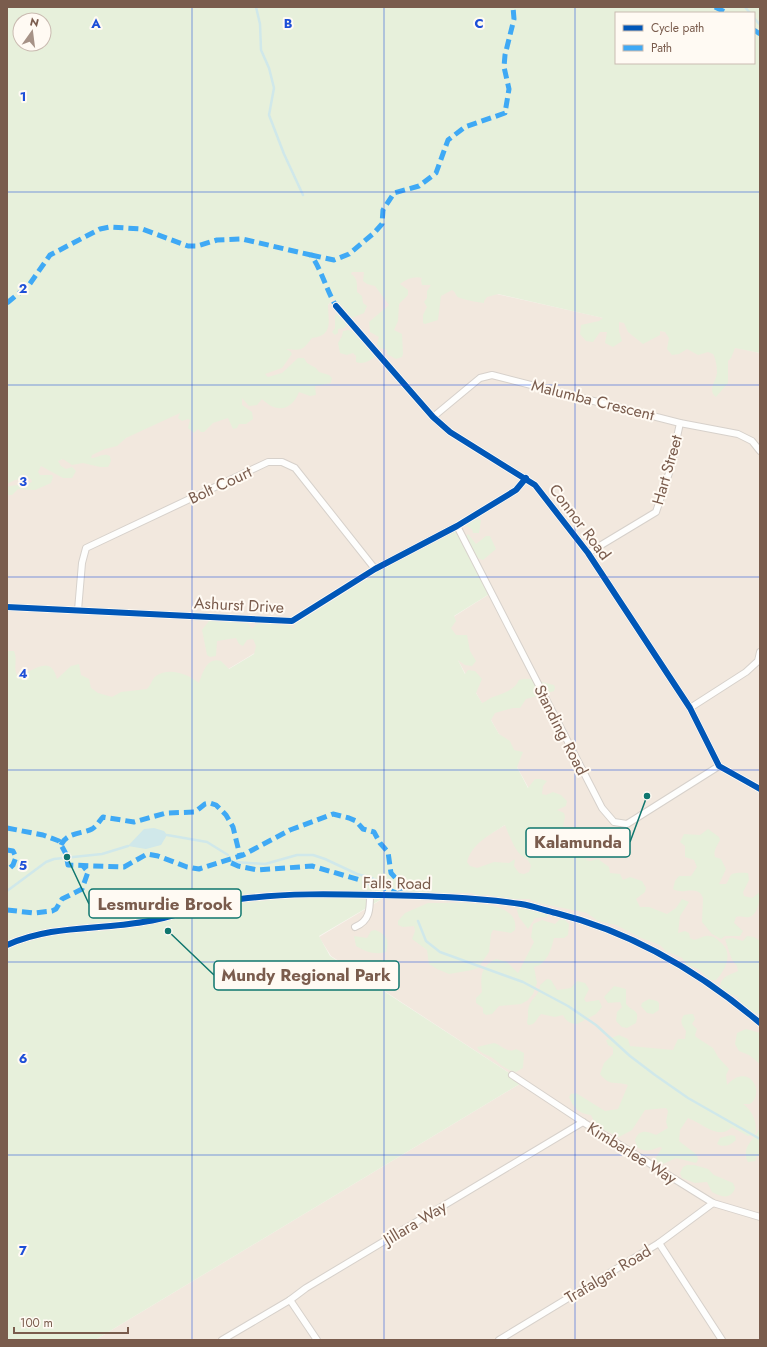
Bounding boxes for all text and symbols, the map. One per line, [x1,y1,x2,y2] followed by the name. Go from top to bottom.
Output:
[12,12,52,52] north arrow
[615,12,755,64] legend
[28,13,41,31] text: N
[90,14,101,33] text: A
[284,14,293,33] text: B
[474,14,484,33] text: C
[651,19,704,37] text: Cycle path
[651,39,672,57] text: Path
[20,87,26,106] text: 1
[19,279,27,298] text: 2
[529,374,657,426] street label: Malumba Crescent
[646,432,688,508] street label: Hart Street
[185,460,256,510] street label: Bolt Court
[19,472,27,491] text: 3
[544,479,616,565] street label: Connor Road
[193,591,285,619] street label: Ashurst Drive
[18,664,28,683] text: 4
[528,681,594,779] street label: Standing Road
[526,828,630,857] callout: Kalamunda
[534,830,622,854] text: Kalamunda
[19,856,27,875] text: 5
[363,871,431,895] street label: Falls Road
[89,889,241,918] callout: Lesmurdie Brook
[97,892,233,916] text: Lesmurdie Brook
[214,961,399,990] callout: Mundy Regional Park
[221,963,391,987] text: Mundy Regional Park
[19,1049,28,1068] text: 6
[583,1116,682,1190] street label: Kimbarlee Way
[377,1195,452,1252] street label: Jillara Way
[561,1239,655,1309] street label: Trafalgar Road
[19,1241,27,1260] text: 7
[14,1309,128,1335] scale bar
[20,1314,53,1332] text: 100 m

